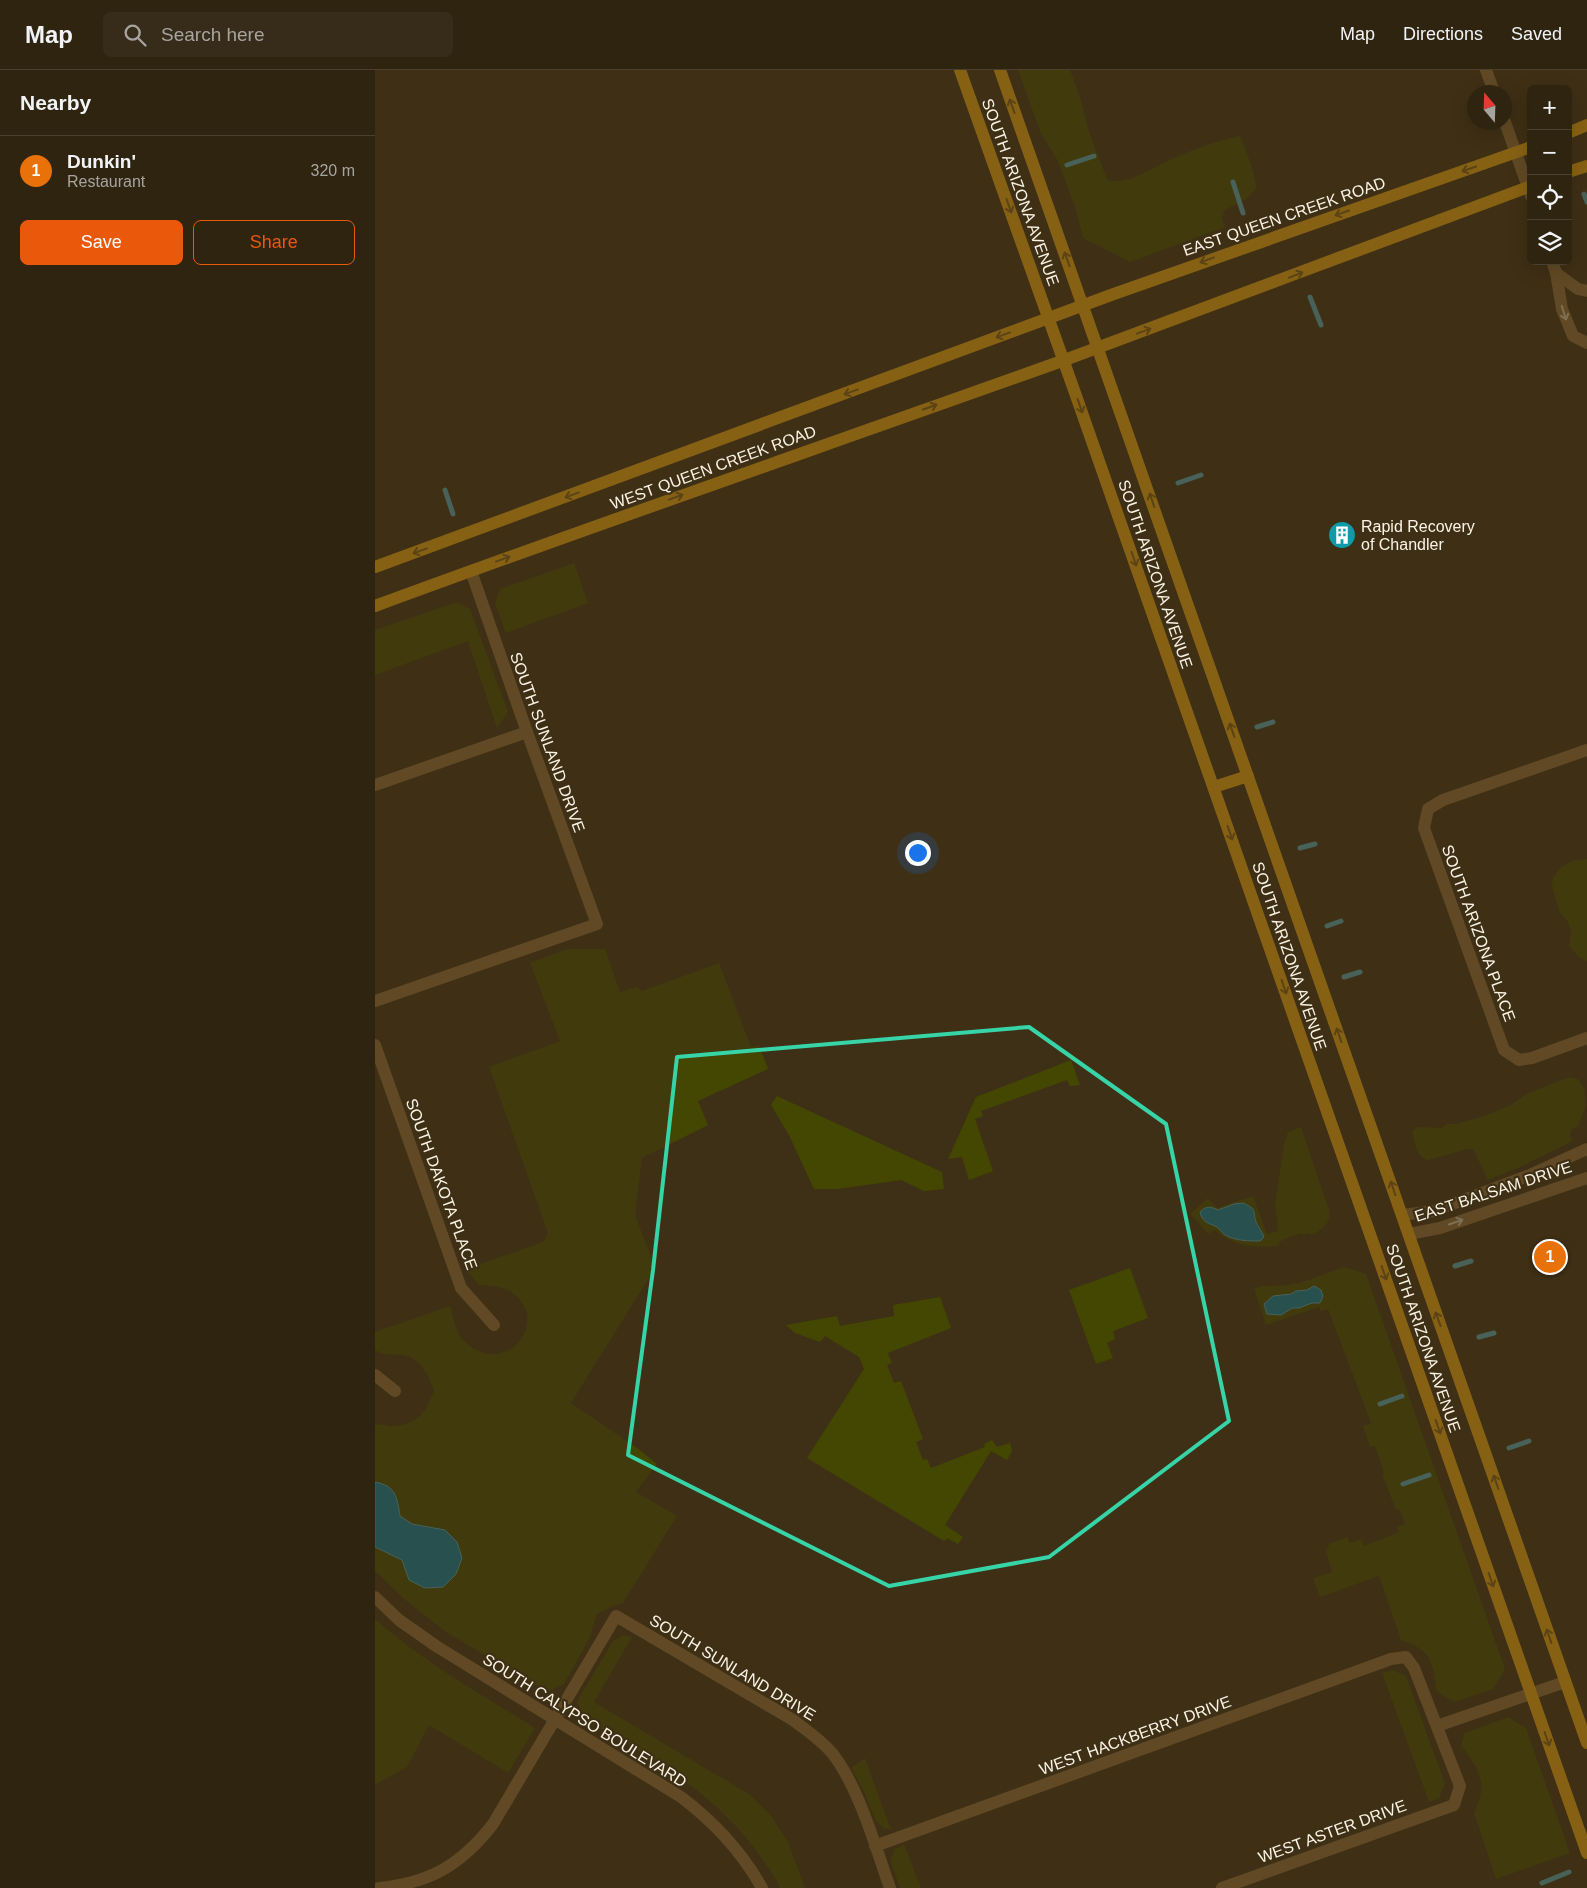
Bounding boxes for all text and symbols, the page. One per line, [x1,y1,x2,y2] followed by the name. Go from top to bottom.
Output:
[103,12,453,57] search box
[25,21,73,48] text: Map
[121,21,149,49] icon: search
[161,24,265,45] text: Search here
[1340,24,1375,44] text: Map
[1403,24,1483,44] text: Directions
[1511,24,1562,44] text: Saved
[1467,85,1512,130] north arrow
[1527,85,1572,265] map controls
[1527,85,1572,130] button: +
[20,91,91,114] text: Nearby
[979,96,1062,288] street label: SOUTH ARIZONA AVENUE
[1007,99,1016,114] one-way arrow
[1527,130,1572,175] button: −
[67,151,136,172] text: Dunkin'
[32,162,40,179] text: 1
[311,162,355,179] text: 320 m
[1462,165,1478,174] one-way arrow
[67,173,145,190] text: Restaurant
[1181,174,1388,259] street label: EAST QUEEN CREEK ROAD
[1527,175,1572,220] button: locate
[1004,197,1014,213] one-way arrow
[1335,209,1351,218] one-way arrow
[20,220,183,265] button: Save
[193,220,355,265] button: Share
[1527,220,1572,265] button: layers
[1062,252,1071,267] one-way arrow
[1199,256,1215,266] one-way arrow
[1288,270,1304,279] one-way arrow
[1560,305,1570,321] one-way arrow
[1136,326,1151,335] one-way arrow
[996,331,1011,340] one-way arrow
[844,388,859,397] one-way arrow
[1076,398,1085,413] one-way arrow
[922,402,937,411] one-way arrow
[608,422,818,513] street label: WEST QUEEN CREEK ROAD
[1115,478,1196,671] street label: SOUTH ARIZONA AVENUE
[565,491,580,500] one-way arrow
[668,492,684,501] one-way arrow
[1147,493,1156,508] one-way arrow
[1361,518,1475,553] place label: Rapid Recovery of Chandler
[1327,520,1357,550] building icon: Rapid Recovery of Chandler
[412,547,428,556] one-way arrow
[1130,551,1139,567] one-way arrow
[495,554,510,563] one-way arrow
[507,650,588,834] street label: SOUTH SUNLAND DRIVE
[1227,722,1236,738] one-way arrow
[1226,825,1235,841] one-way arrow
[905,840,931,866] your location
[1439,843,1518,1024] street label: SOUTH ARIZONA PLACE
[1249,860,1330,1053] street label: SOUTH ARIZONA AVENUE
[1279,978,1289,994] one-way arrow
[1334,1028,1343,1043] one-way arrow
[403,1096,480,1272] street label: SOUTH DAKOTA PLACE
[1412,1158,1574,1225] street label: EAST BALSAM DRIVE
[1387,1181,1397,1197] one-way arrow
[1448,1217,1464,1227] one-way arrow
[1534,1238,1566,1276] pin: 1
[1383,1242,1464,1435] street label: SOUTH ARIZONA AVENUE
[1380,1265,1389,1280] one-way arrow
[1433,1311,1442,1327] one-way arrow
[1434,1418,1443,1434] one-way arrow
[1491,1475,1500,1490] one-way arrow
[1487,1572,1497,1588] one-way arrow
[647,1611,819,1724] street label: SOUTH SUNLAND DRIVE
[1544,1628,1553,1644] one-way arrow
[480,1650,690,1790] street label: SOUTH CALYPSO BOULEVARD
[1037,1693,1233,1778] street label: WEST HACKBERRY DRIVE
[1543,1731,1552,1746] one-way arrow
[1256,1797,1408,1866] street label: WEST ASTER DRIVE

